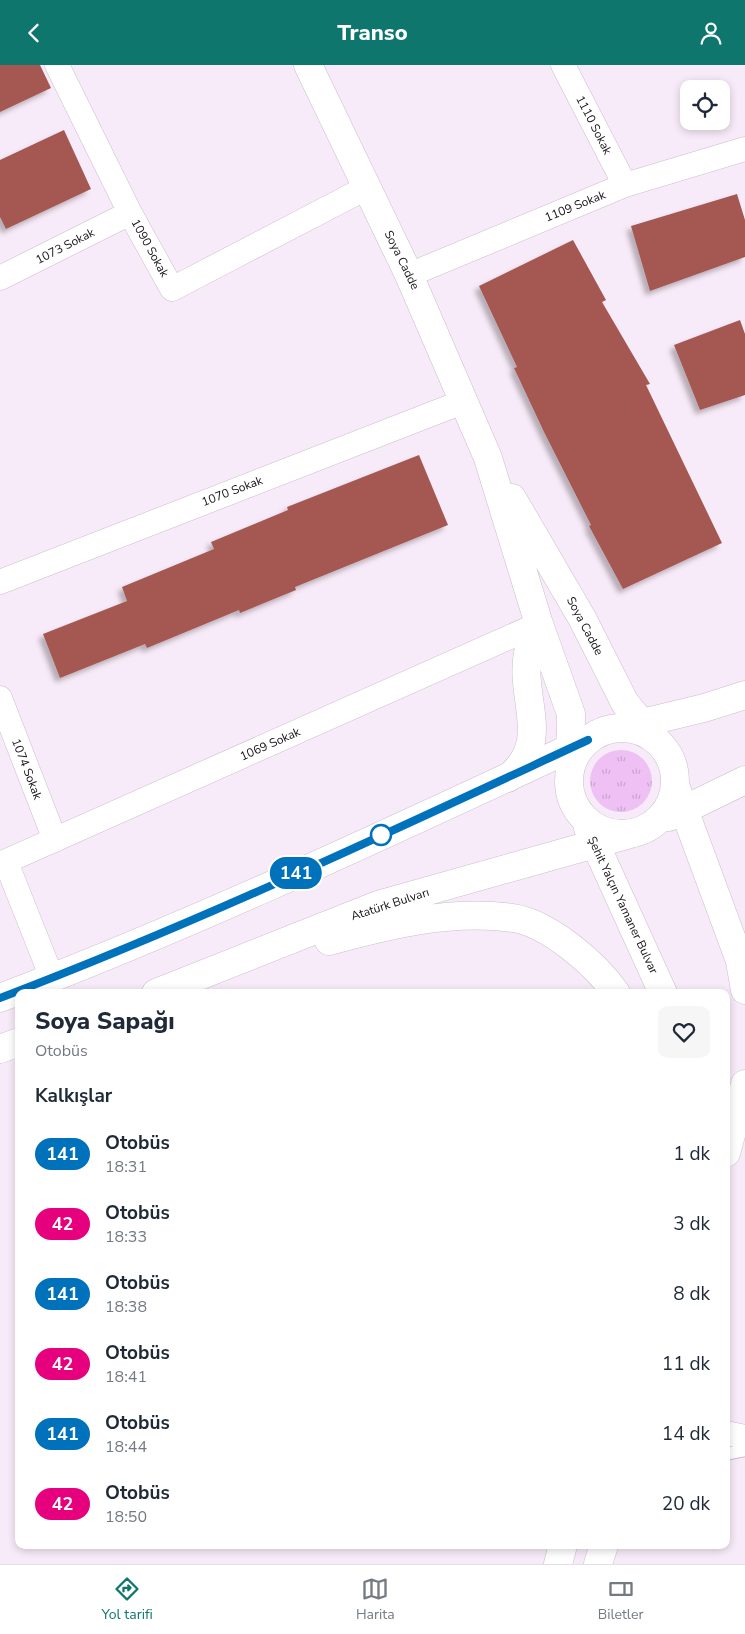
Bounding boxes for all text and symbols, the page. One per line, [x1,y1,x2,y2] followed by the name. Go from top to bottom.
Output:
[337,18,408,48] text: Transo
[20,19,48,47] icon: back
[697,19,725,47] icon: person
[680,80,730,130] map controls
[680,80,730,130] button: locate
[572,93,616,158] street label: 1110 Sokak
[542,186,609,225] street label: 1109 Sokak
[127,216,173,281] street label: 1090 Sokak
[33,224,98,268] street label: 1073 Sokak
[381,228,423,292] street label: Soya Cadde
[199,472,266,510] street label: 1070 Sokak
[563,594,607,658] street label: Soya Cadde
[237,723,304,764] street label: 1069 Sokak
[8,736,46,803] street label: 1074 Sokak
[370,824,392,846] unlabelled marker
[584,834,662,977] street label: Şehit Yalçın Yamaner Bulvar
[267,857,325,889] line badge: 141
[280,861,312,885] text: 141
[349,884,431,924] street label: Atatürk Bulvarı
[35,1005,175,1037] text: Soya Sapağı
[658,1006,710,1058] button: heart
[35,1040,88,1062] text: Otobüs
[35,1083,112,1109] text: Kalkışlar
[105,1130,170,1156] text: Otobüs
[673,1141,710,1167] text: 1 dk
[46,1142,79,1166] text: 141
[105,1156,147,1178] text: 18:31
[105,1200,170,1226] text: Otobüs
[673,1211,710,1237] text: 3 dk
[52,1212,73,1236] text: 42
[105,1226,147,1248] text: 18:33
[105,1270,170,1296] text: Otobüs
[673,1281,710,1307] text: 8 dk
[46,1282,79,1306] text: 141
[105,1296,147,1318] text: 18:38
[105,1340,170,1366] text: Otobüs
[662,1351,710,1377] text: 11 dk
[52,1352,73,1376] text: 42
[105,1366,147,1388] text: 18:41
[105,1410,170,1436] text: Otobüs
[662,1421,710,1447] text: 14 dk
[46,1422,79,1446] text: 141
[105,1436,147,1458] text: 18:44
[105,1480,170,1506] text: Otobüs
[662,1491,710,1517] text: 20 dk
[52,1492,73,1516] text: 42
[105,1506,147,1528] text: 18:50
[102,1575,153,1624] tab: Yol tarifi
[356,1575,395,1624] tab: Harita
[598,1575,643,1624] tab: Biletler

